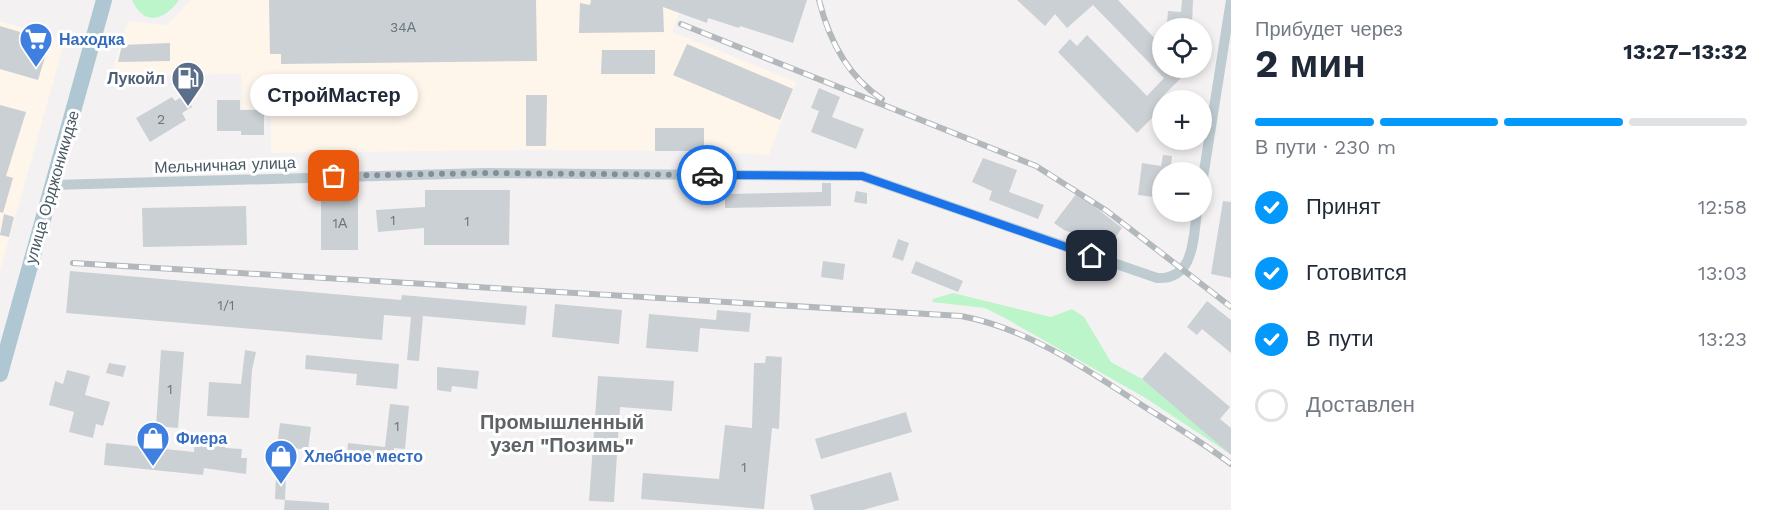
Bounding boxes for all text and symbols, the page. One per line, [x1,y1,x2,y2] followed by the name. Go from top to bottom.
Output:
[1255,17,1403,41] text: Прибудет через
[1152,18,1212,222] map controls
[1152,18,1212,78] button: locate
[390,19,417,35] house number: 34А
[18,21,54,68] supermarket icon: Находка
[59,30,125,49] place label: Находка
[1623,39,1747,64] text: 13:27–13:32
[1255,41,1366,86] text: 2 мин
[170,60,206,107] fuel station icon: Лукойл
[107,69,165,88] place label: Лукойл
[250,74,418,116] callout: СтройМастер
[267,83,401,107] text: СтройМастер
[1152,90,1212,150] button: +
[21,108,83,266] street label: улица Орджоникидзе
[157,111,165,127] house number: 2
[1255,135,1396,159] text: В пути · 230 m
[677,145,737,205] courier
[308,150,359,201] pin
[154,153,296,177] street label: Мельничная улица
[317,159,350,192] icon: bag
[691,159,724,192] icon: car
[1152,162,1212,222] button: −
[1255,191,1288,224] icon: check
[1306,194,1380,219] text: Принят
[1698,195,1747,219] text: 12:58
[390,212,396,228] house number: 1
[464,213,470,229] house number: 1
[333,215,348,231] house number: 1А
[1066,230,1117,281] pin
[1075,239,1108,272] icon: home
[1255,257,1288,290] icon: check
[1306,260,1407,285] text: Готовится
[1698,261,1747,285] text: 13:03
[217,297,235,313] house number: 1/1
[1255,323,1288,356] icon: check
[1306,326,1373,351] text: В пути
[1698,327,1747,351] text: 13:23
[167,381,173,397] house number: 1
[1306,392,1415,417] text: Доставлен
[480,410,644,457] district label: Промышленный узел "Позимь"
[394,418,400,434] house number: 1
[135,420,171,467] shop icon: Фиера
[176,429,227,448] place label: Фиера
[263,438,299,485] shop icon: Хлебное место
[304,447,423,466] place label: Хлебное место
[741,459,747,475] house number: 1

